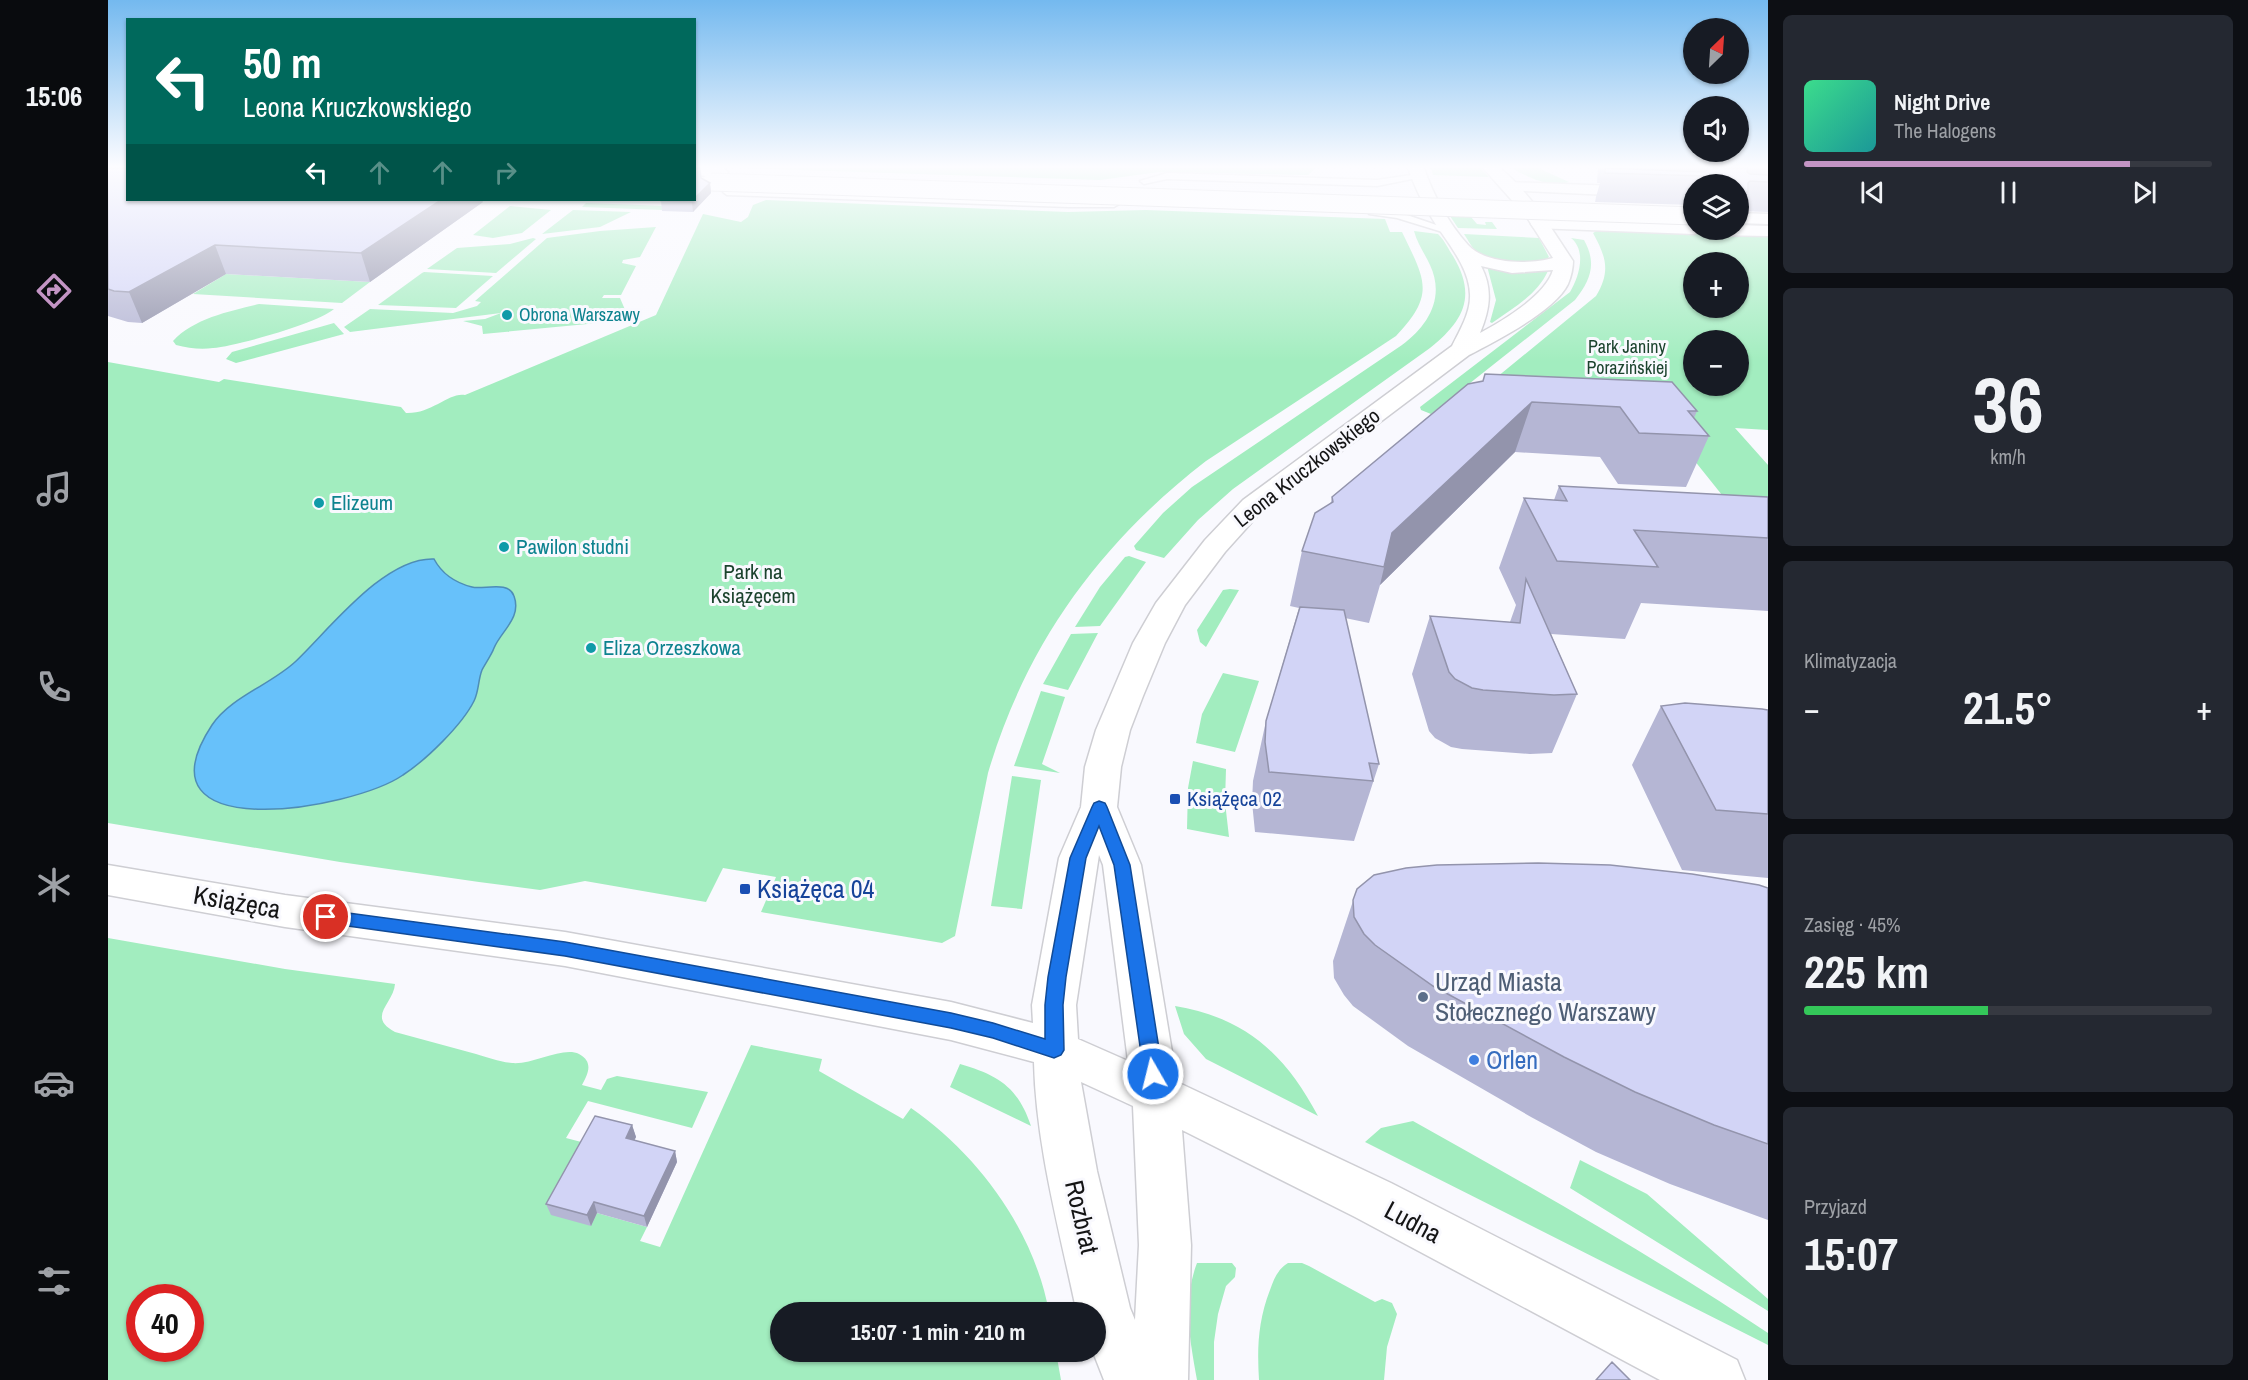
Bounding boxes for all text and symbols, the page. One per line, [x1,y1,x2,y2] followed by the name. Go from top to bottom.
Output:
[1683,18,1749,84] north arrow
[1683,18,1749,396] map controls
[243,35,322,91] text: 50 m
[144,42,222,120] icon: left
[26,78,82,114] text: 15:06
[1894,87,1990,117] text: Night Drive
[243,89,472,125] text: Leona Kruczkowskiego
[1683,96,1749,162] button: sound
[1894,117,1996,144] text: The Halogens
[300,156,333,189] icon: left
[363,156,396,189] icon: ahead
[426,156,459,189] icon: ahead
[489,156,522,189] icon: right
[1683,174,1749,240] button: layers
[1856,176,1889,209] icon: previous
[1992,176,2025,209] icon: pause
[2128,176,2161,209] icon: next
[1683,252,1749,318] button: +
[33,270,75,312] icon: directions
[519,302,640,327] place label: Obrona Warszawy
[500,308,514,322] marker: Obrona Warszawy
[1683,330,1749,396] button: −
[1586,334,1668,380] park label: Park Janiny Porazińskiej
[1972,351,2044,456] text: 36
[1228,401,1386,534] street label: Leona Kruczkowskiego
[1990,443,2026,470] text: km/h
[33,468,75,510] icon: music
[331,488,393,517] place label: Elizeum
[312,496,326,510] marker: Elizeum
[516,532,629,561] place label: Pawilon studni
[497,540,511,554] marker: Pawilon studni
[710,557,796,610] park label: Park na Książęcem
[603,633,741,662] place label: Eliza Orzeszkowa
[584,641,598,655] marker: Eliza Orzeszkowa
[1804,647,1897,674] text: Klimatyzacja
[33,666,75,708] icon: phone
[1963,677,2053,738] text: 21.5°
[1804,686,1820,730] text: −
[2196,686,2212,730] text: +
[1187,784,1282,813] place label: Książęca 02
[1168,792,1182,806] marker: Książęca 02
[33,864,75,906] icon: climate
[757,871,874,906] place label: Książęca 04
[191,877,283,926] street label: Książęca
[738,882,752,896] marker: Książęca 04
[300,891,351,942] pin
[309,900,342,933] icon: arrive
[1804,911,1901,938] text: Zasięg · 45%
[1804,941,1929,1002] text: 225 km
[1435,964,1656,1029] place label: Urząd Miasta Stołecznego Warszawy
[1416,990,1430,1004] marker: Urząd Miasta Stołecznego Warszawy
[1121,1042,1185,1106] position arrow
[1486,1042,1538,1077] place label: Orlen
[1467,1053,1481,1067] marker: Orlen
[33,1062,75,1104] icon: car
[1057,1177,1108,1257] street label: Rozbrat
[1379,1192,1448,1251] street label: Ludna
[1804,1193,1867,1220] text: Przyjazd
[1804,1223,1898,1284] text: 15:07
[33,1260,75,1302] icon: filters
[126,1284,204,1362] speed limit sign: 40
[851,1317,1025,1347] text: 15:07 · 1 min · 210 m

